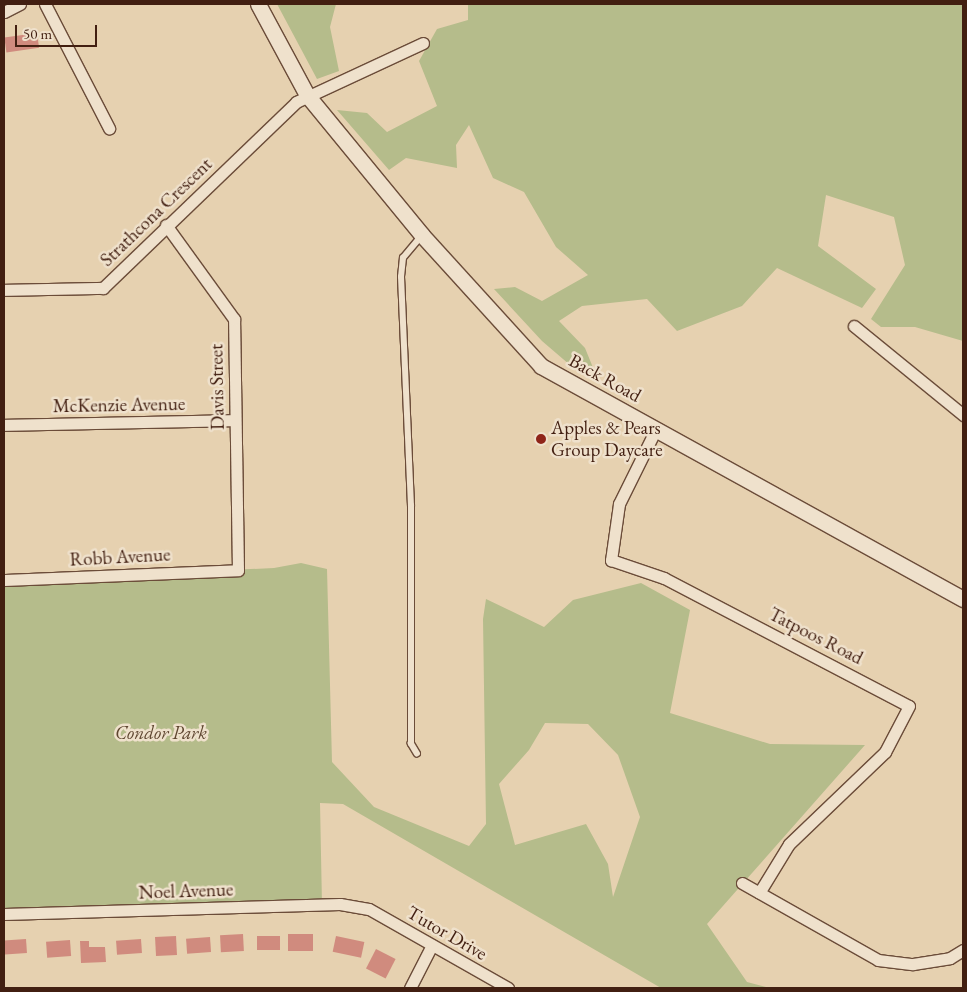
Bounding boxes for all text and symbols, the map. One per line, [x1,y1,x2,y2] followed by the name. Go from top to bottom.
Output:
[18,15,100,47] scale bar
[23,24,52,43] text: 50 m
[95,153,217,271] street label: Strathcona Crescent
[205,344,229,430] street label: Davis Street
[565,349,645,407] street label: Back Road
[53,392,185,418] street label: McKenzie Avenue
[551,417,663,461] place label: Apples & Pears Group Daycare
[535,433,547,445] marker: Apples & Pears Group Daycare
[69,543,171,571] street label: Robb Avenue
[765,603,867,669] street label: Tatpoos Road
[115,722,207,744] park label: Condor Park
[138,878,234,904] street label: Noel Avenue
[403,901,491,965] street label: Tutor Drive

